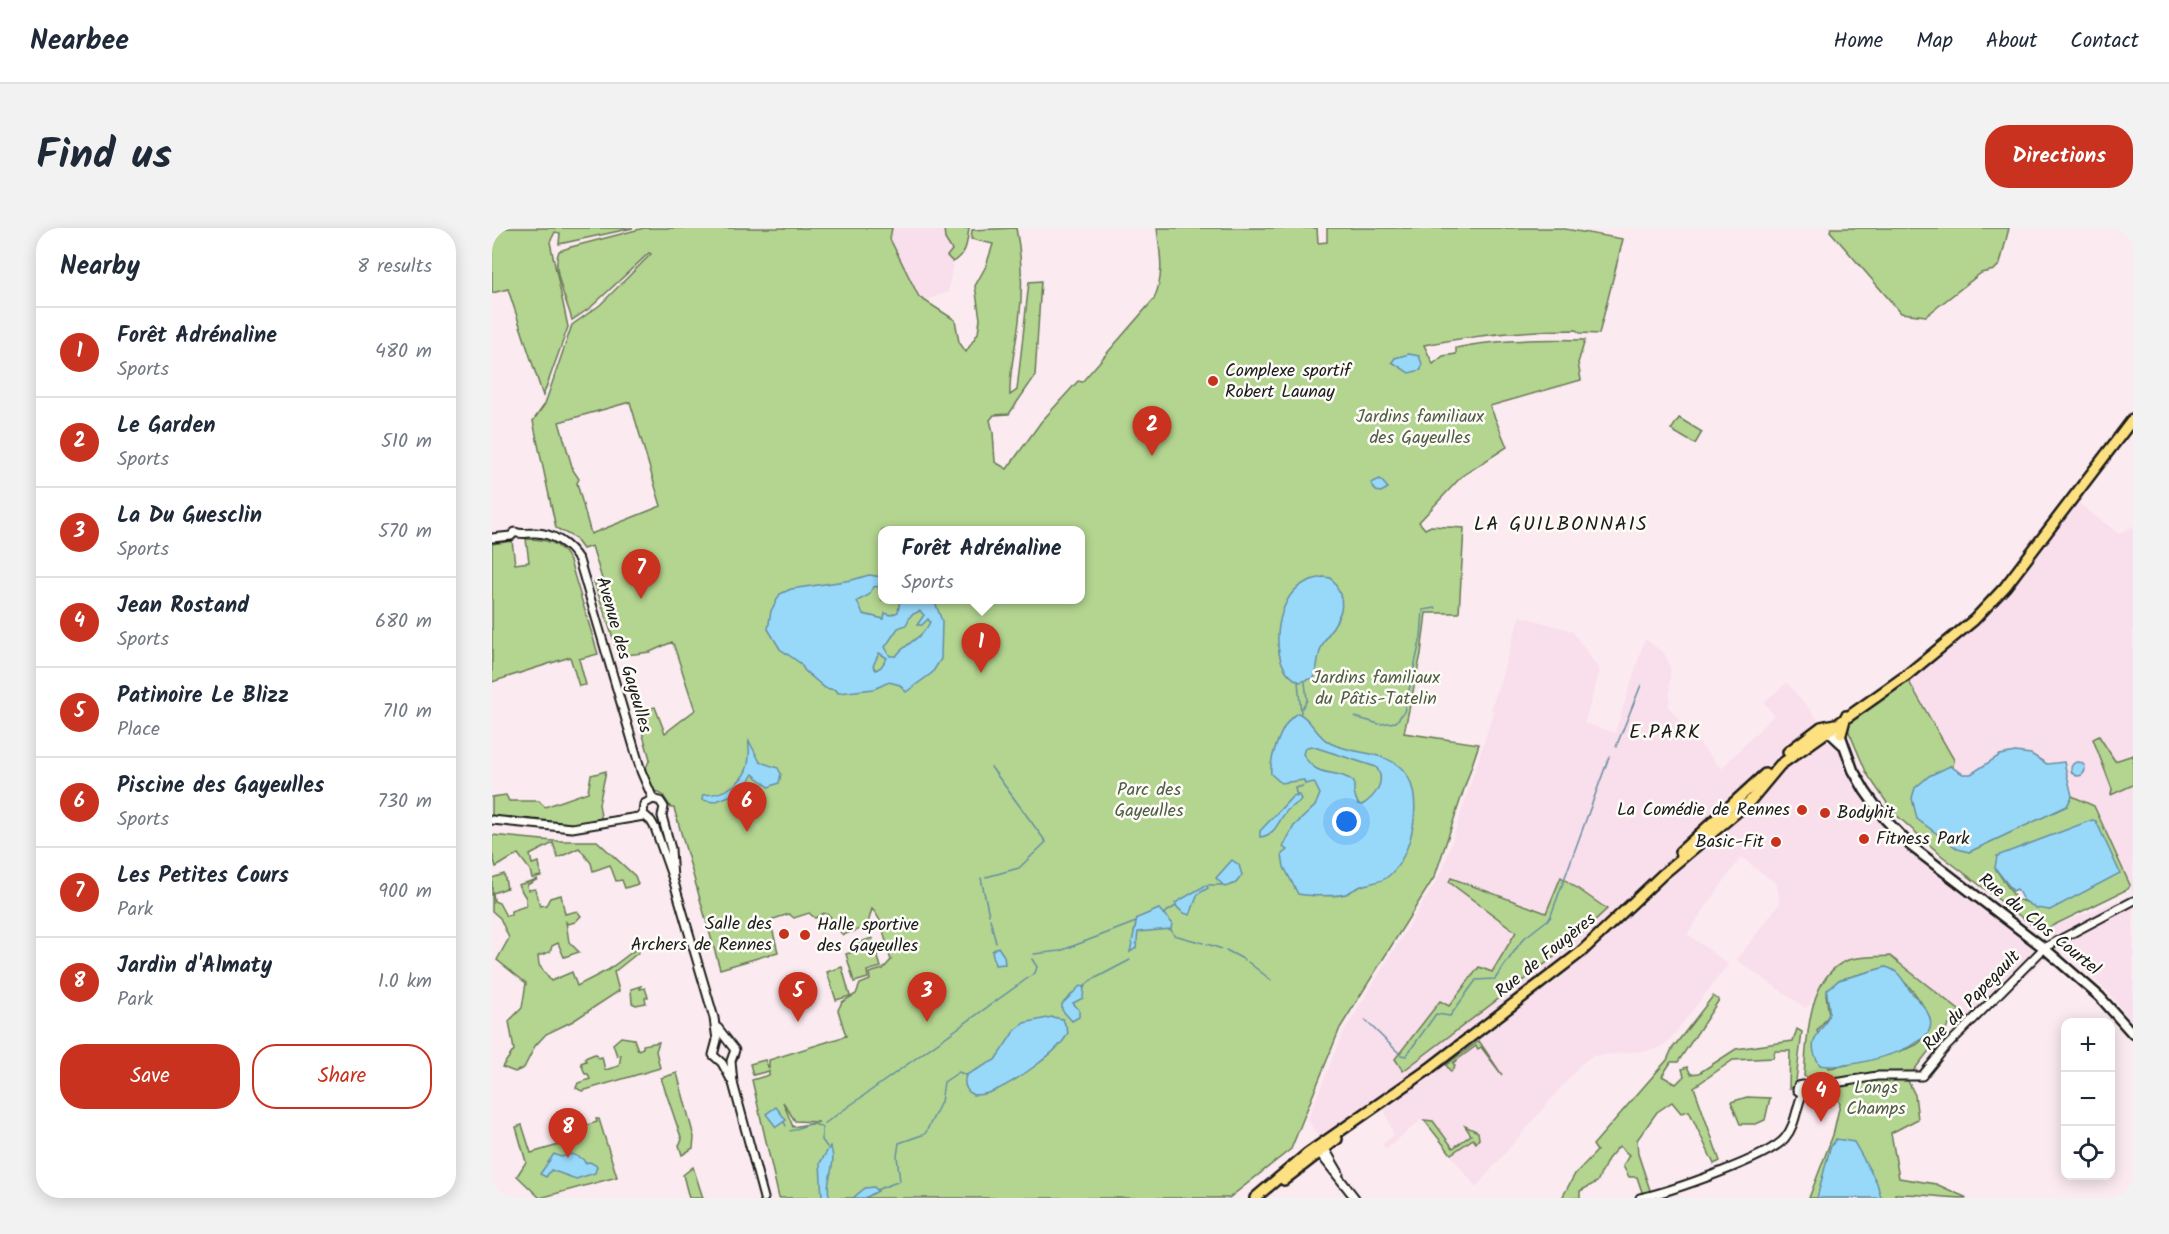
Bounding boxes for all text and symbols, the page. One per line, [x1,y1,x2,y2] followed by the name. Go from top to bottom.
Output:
[30,19,129,64] text: Nearbee
[1834,25,1883,58] text: Home
[1916,25,1953,58] text: Map
[1986,25,2037,58] text: About
[2070,25,2139,58] text: Contact
[36,123,172,190] text: Find us
[1985,125,2133,188] button: Directions
[60,246,140,288] text: Nearby
[357,251,432,283] text: 8 results
[117,319,277,354] text: Forêt Adrénaline
[76,336,83,368] text: 1
[375,336,432,368] text: 480 m
[117,354,169,386] text: Sports
[1225,357,1353,407] place label: Complexe sportif Robert Launay
[1206,374,1220,388] marker: Complexe sportif Robert Launay
[1356,403,1484,453] park label: Jardins familiaux des Gayeulles
[1132,406,1172,456] pin: 2
[117,409,215,444] text: Le Garden
[74,426,85,458] text: 2
[381,426,432,458] text: 510 m
[117,444,169,476] text: Sports
[117,499,262,534] text: La Du Guesclin
[1474,509,1648,541] district label: LA GUILBONNAIS
[74,516,85,548] text: 3
[378,516,432,548] text: 570 m
[878,526,1085,604] popup
[902,532,1061,567] text: Forêt Adrénaline
[117,534,169,566] text: Sports
[622,550,660,599] pin: 7
[902,567,954,599] text: Sports
[587,573,659,737] street label: Avenue des Gayeulles
[117,589,249,624] text: Jean Rostand
[74,606,85,638] text: 4
[375,606,432,638] text: 680 m
[117,624,169,656] text: Sports
[962,624,1000,673] pin: 1
[1312,664,1440,714] park label: Jardins familiaux du Pâtis-Tatelin
[117,679,289,714] text: Patinoire Le Blizz
[74,696,85,728] text: 5
[383,696,432,728] text: 710 m
[117,714,160,746] text: Place
[1629,717,1701,749] district label: E.PARK
[117,769,324,804] text: Piscine des Gayeulles
[1114,776,1184,826] park label: Parc des Gayeulles
[728,782,766,832] pin: 6
[74,786,85,818] text: 6
[377,786,432,818] text: 730 m
[1617,796,1790,825] place label: La Comédie de Rennes
[1837,799,1896,828] place label: Bodyhit
[1795,803,1809,817] marker: La Comédie de Rennes
[117,804,169,836] text: Sports
[1818,806,1832,820] marker: Bodyhit
[1332,807,1361,836] your location
[1876,825,1970,854] place label: Fitness Park
[1695,828,1765,857] place label: Basic-Fit
[1857,832,1871,846] marker: Fitness Park
[1769,835,1783,849] marker: Basic-Fit
[117,859,289,894] text: Les Petites Cours
[1971,866,2107,984] street label: Rue du Clos Courtel
[75,876,84,908] text: 7
[378,876,432,908] text: 900 m
[117,894,153,926] text: Park
[1489,906,1603,1006] street label: Rue de Fougères
[631,910,772,960] place label: Salle des Archers de Rennes
[817,911,919,961] place label: Halle sportive des Gayeulles
[777,927,791,941] marker: Salle des Archers de Rennes
[798,928,812,942] marker: Halle sportive des Gayeulles
[1916,943,2029,1058] street label: Rue du Papegault
[117,949,272,984] text: Jardin d'Almaty
[74,966,85,998] text: 8
[378,966,432,998] text: 1.0 km
[778,972,818,1022] pin: 5
[908,972,946,1022] pin: 3
[117,984,153,1016] text: Park
[2061,1018,2115,1180] map controls
[2061,1018,2115,1072] button: +
[60,1044,240,1109] button: Save
[252,1044,432,1109] button: Share
[1802,1072,1840,1122] pin: 4
[2061,1072,2115,1126] button: −
[1846,1074,1906,1124] park label: Longs Champs
[548,1108,588,1158] pin: 8
[2061,1126,2115,1180] button: locate

